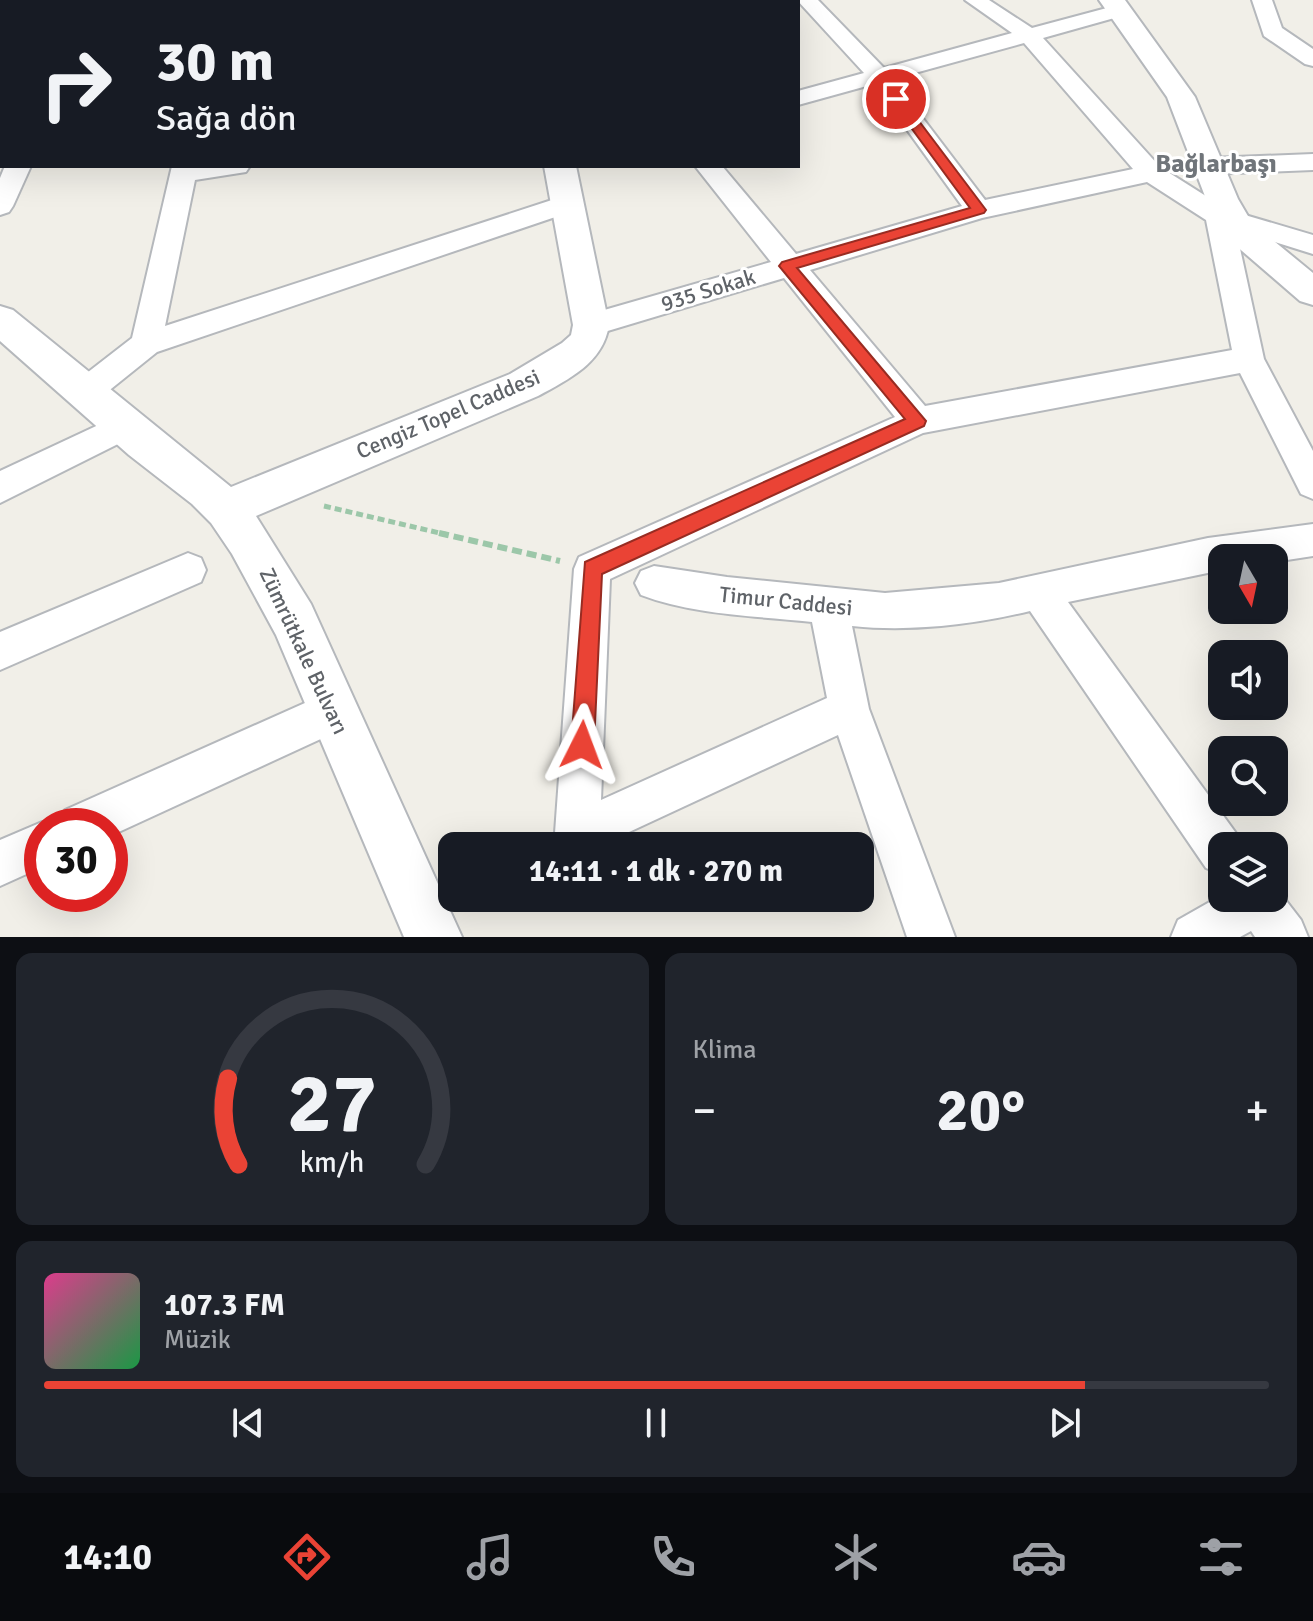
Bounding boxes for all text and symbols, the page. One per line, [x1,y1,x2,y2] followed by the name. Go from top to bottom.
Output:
[156,27,274,96] text: 30 m
[24,32,128,136] icon: right
[862,65,930,133] pin
[874,77,918,121] icon: arrive
[156,96,297,141] text: Sağa dön
[1155,148,1277,180] district label: Bağlarbaşı
[657,263,759,317] street label: 935 Sokak
[352,363,544,465] street label: Cengiz Topel Caddesi
[1208,544,1288,624] north arrow
[1208,544,1288,912] map controls
[254,563,354,739] street label: Zümrütkale Bulvarı
[718,581,854,621] street label: Timur Caddesi
[1208,640,1288,720] button: sound
[540,703,624,787] position arrow
[1208,736,1288,816] button: search
[24,808,128,912] speed limit sign: 30
[1208,832,1288,912] button: layers
[529,853,783,890] text: 14:11 · 1 dk · 270 m
[693,1034,756,1066] text: Klima
[287,1053,377,1155] text: 27
[936,1074,1025,1148] text: 20°
[693,1084,716,1138] text: −
[1245,1084,1269,1138] text: +
[300,1145,365,1180] text: km/h
[164,1287,285,1324] text: 107.3 FM
[164,1324,231,1356] text: Müzik
[226,1401,270,1445] icon: previous
[634,1401,678,1445] icon: pause
[1043,1401,1087,1445] icon: next
[279,1529,335,1585] icon: directions
[462,1529,518,1585] icon: music
[645,1529,701,1585] icon: phone
[828,1529,884,1585] icon: climate
[1011,1529,1067,1585] icon: car
[1193,1529,1249,1585] icon: filters
[63,1535,152,1580] text: 14:10

